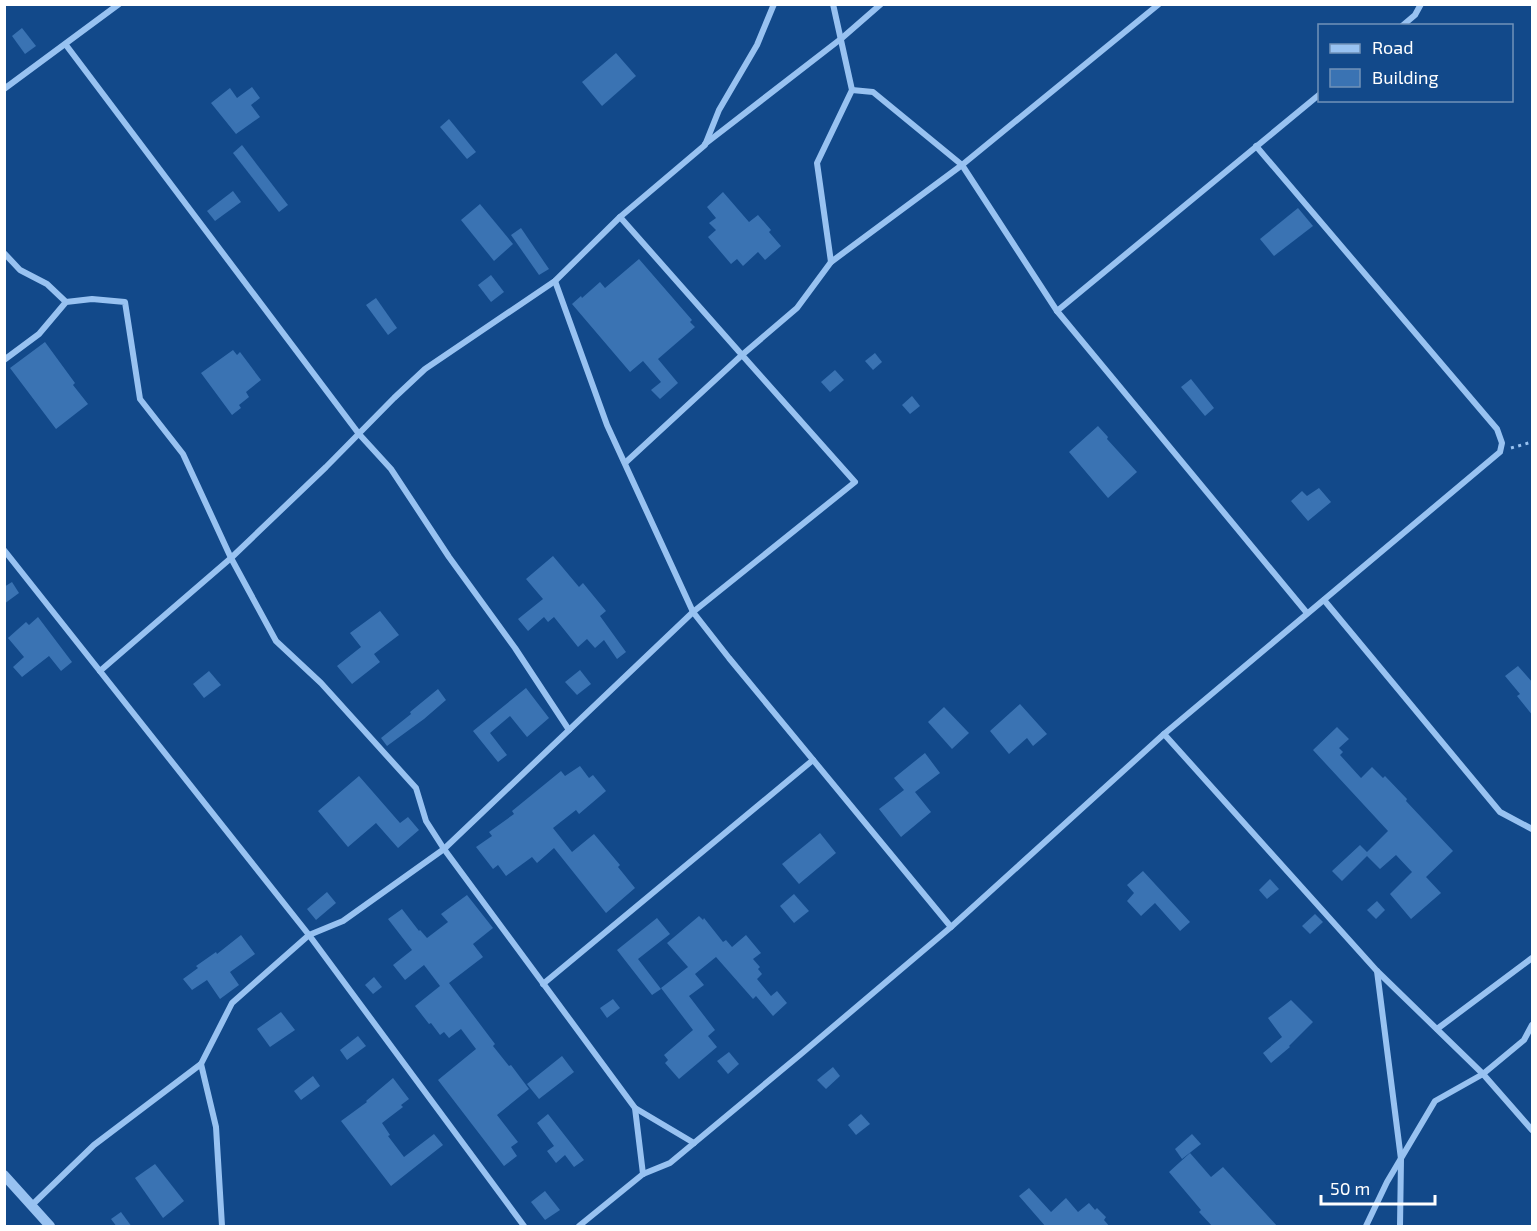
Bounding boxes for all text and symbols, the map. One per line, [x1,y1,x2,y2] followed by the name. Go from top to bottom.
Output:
[1318,24,1513,102] legend
[1372,36,1413,58] text: Road
[1372,66,1439,88] text: Building
[1321,1168,1435,1206] scale bar
[1330,1177,1370,1199] text: 50 m

